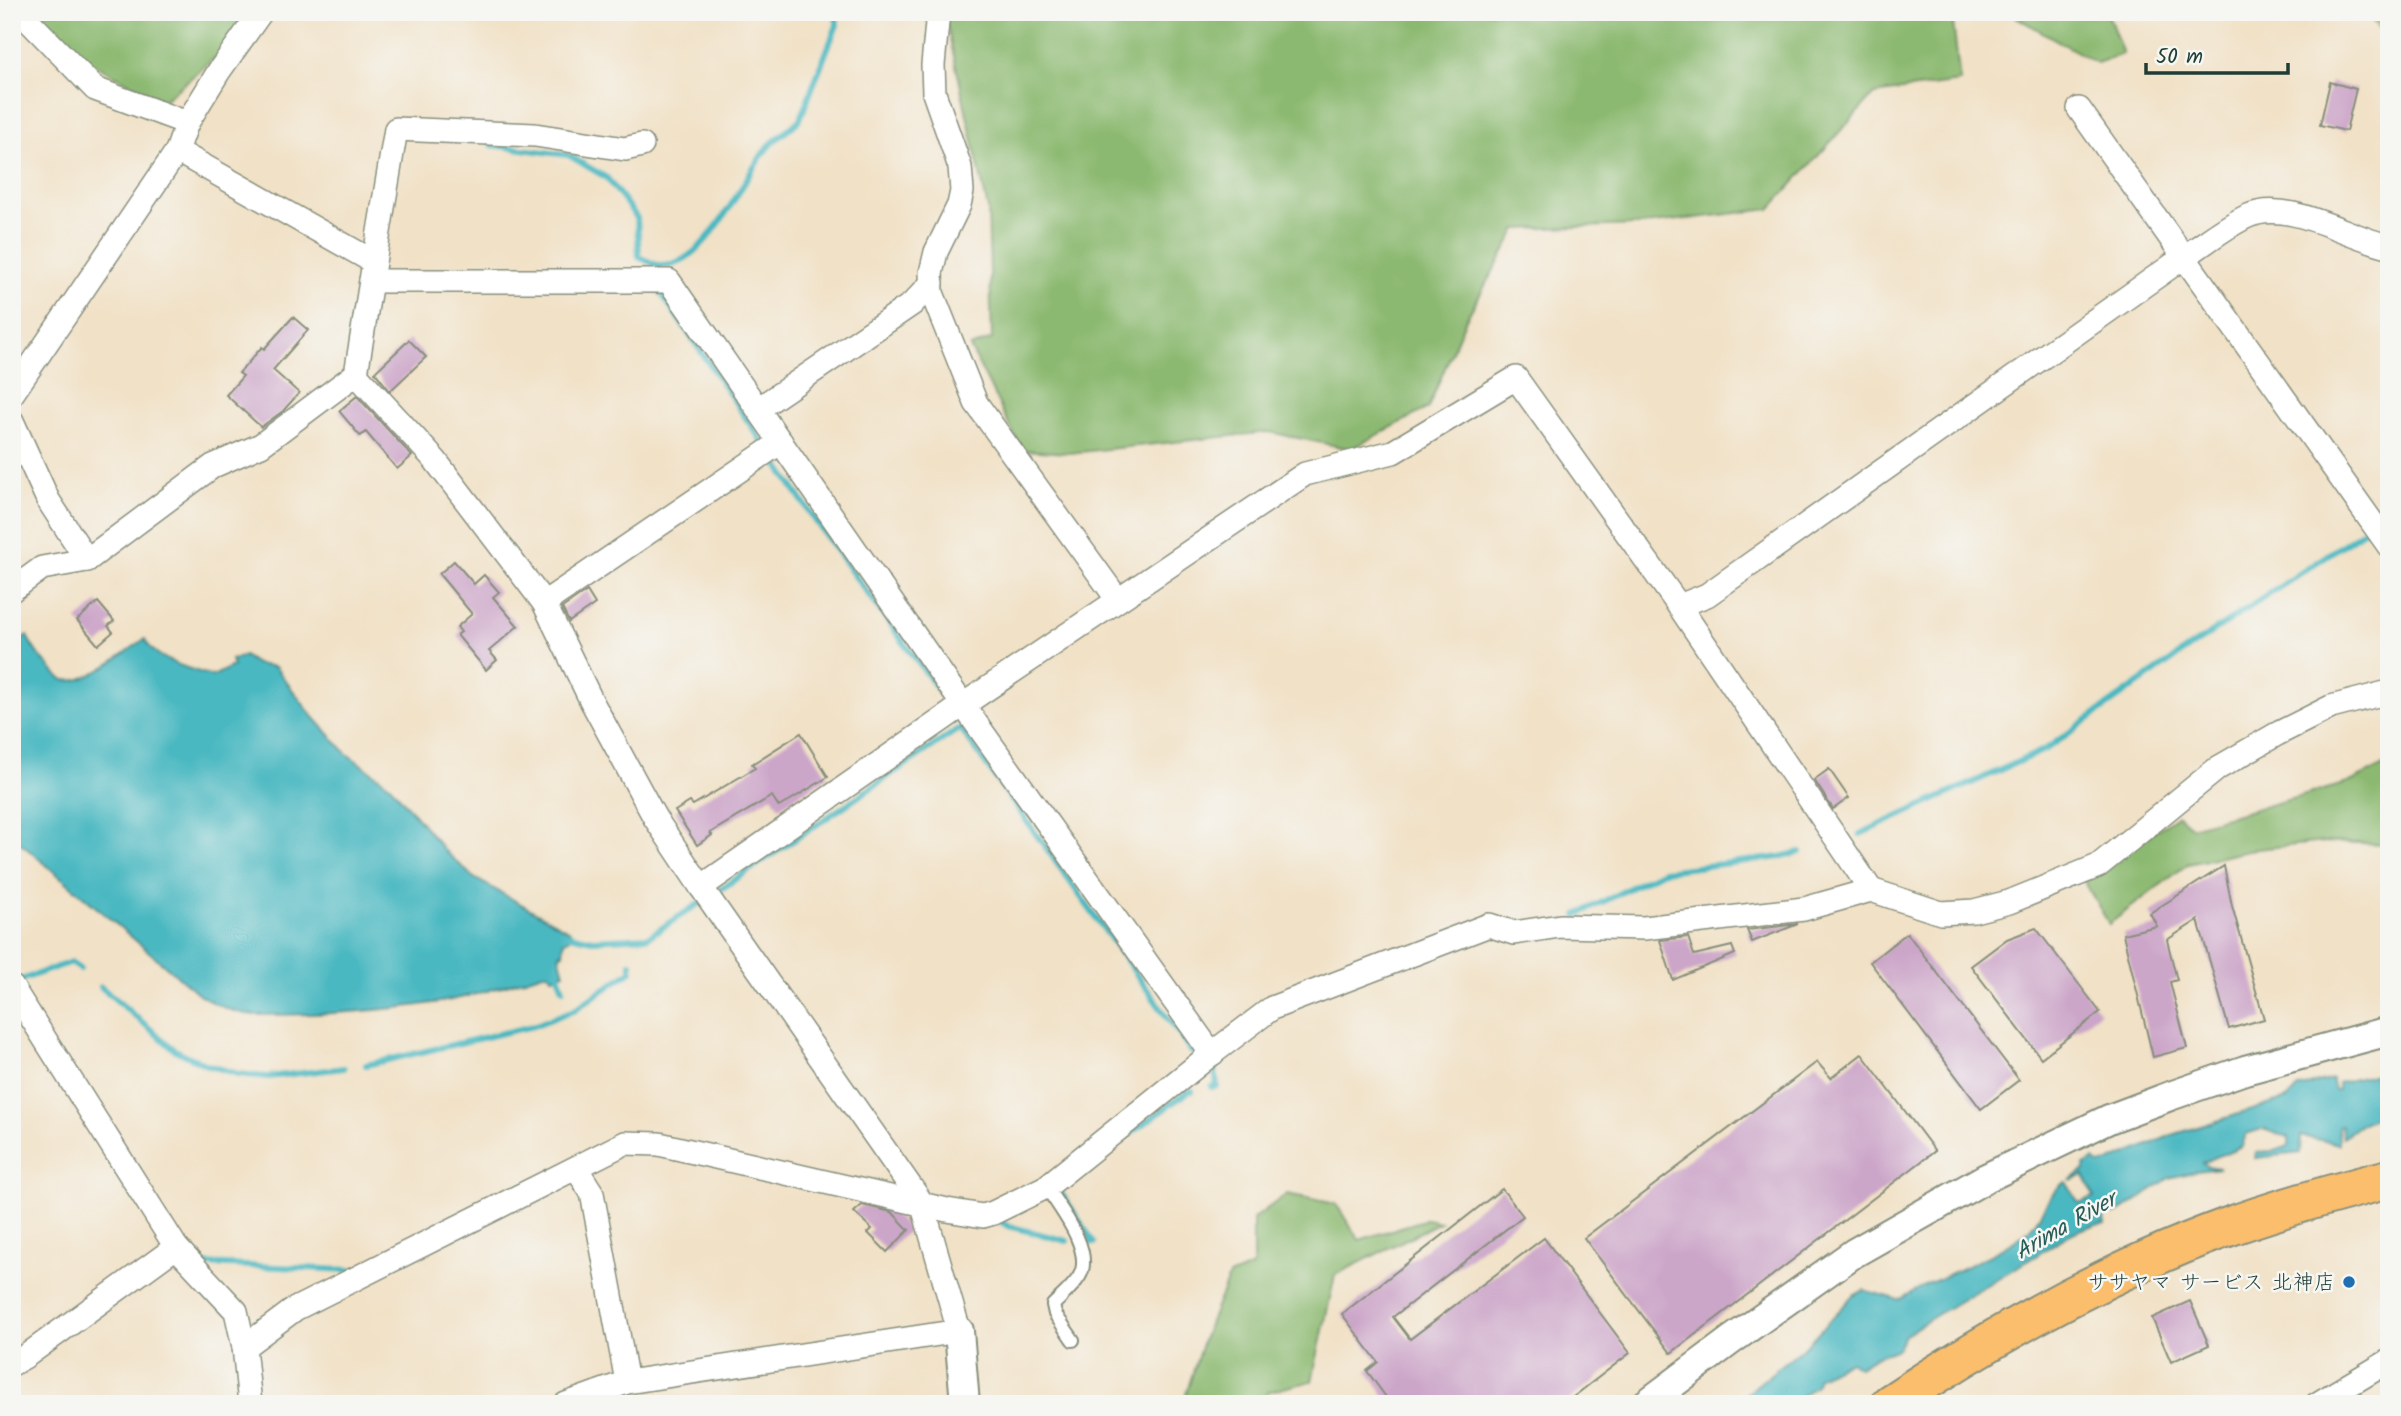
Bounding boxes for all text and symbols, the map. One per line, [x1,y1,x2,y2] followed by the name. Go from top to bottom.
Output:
[2146,32,2287,76] scale bar
[2156,41,2203,74] text: 50 m
[2009,1181,2127,1270] water label: Arima River
[2087,1267,2335,1300] place label: ササヤマ サービス 北神店
[2341,1274,2357,1290] marker: ササヤマ サービス 北神店

